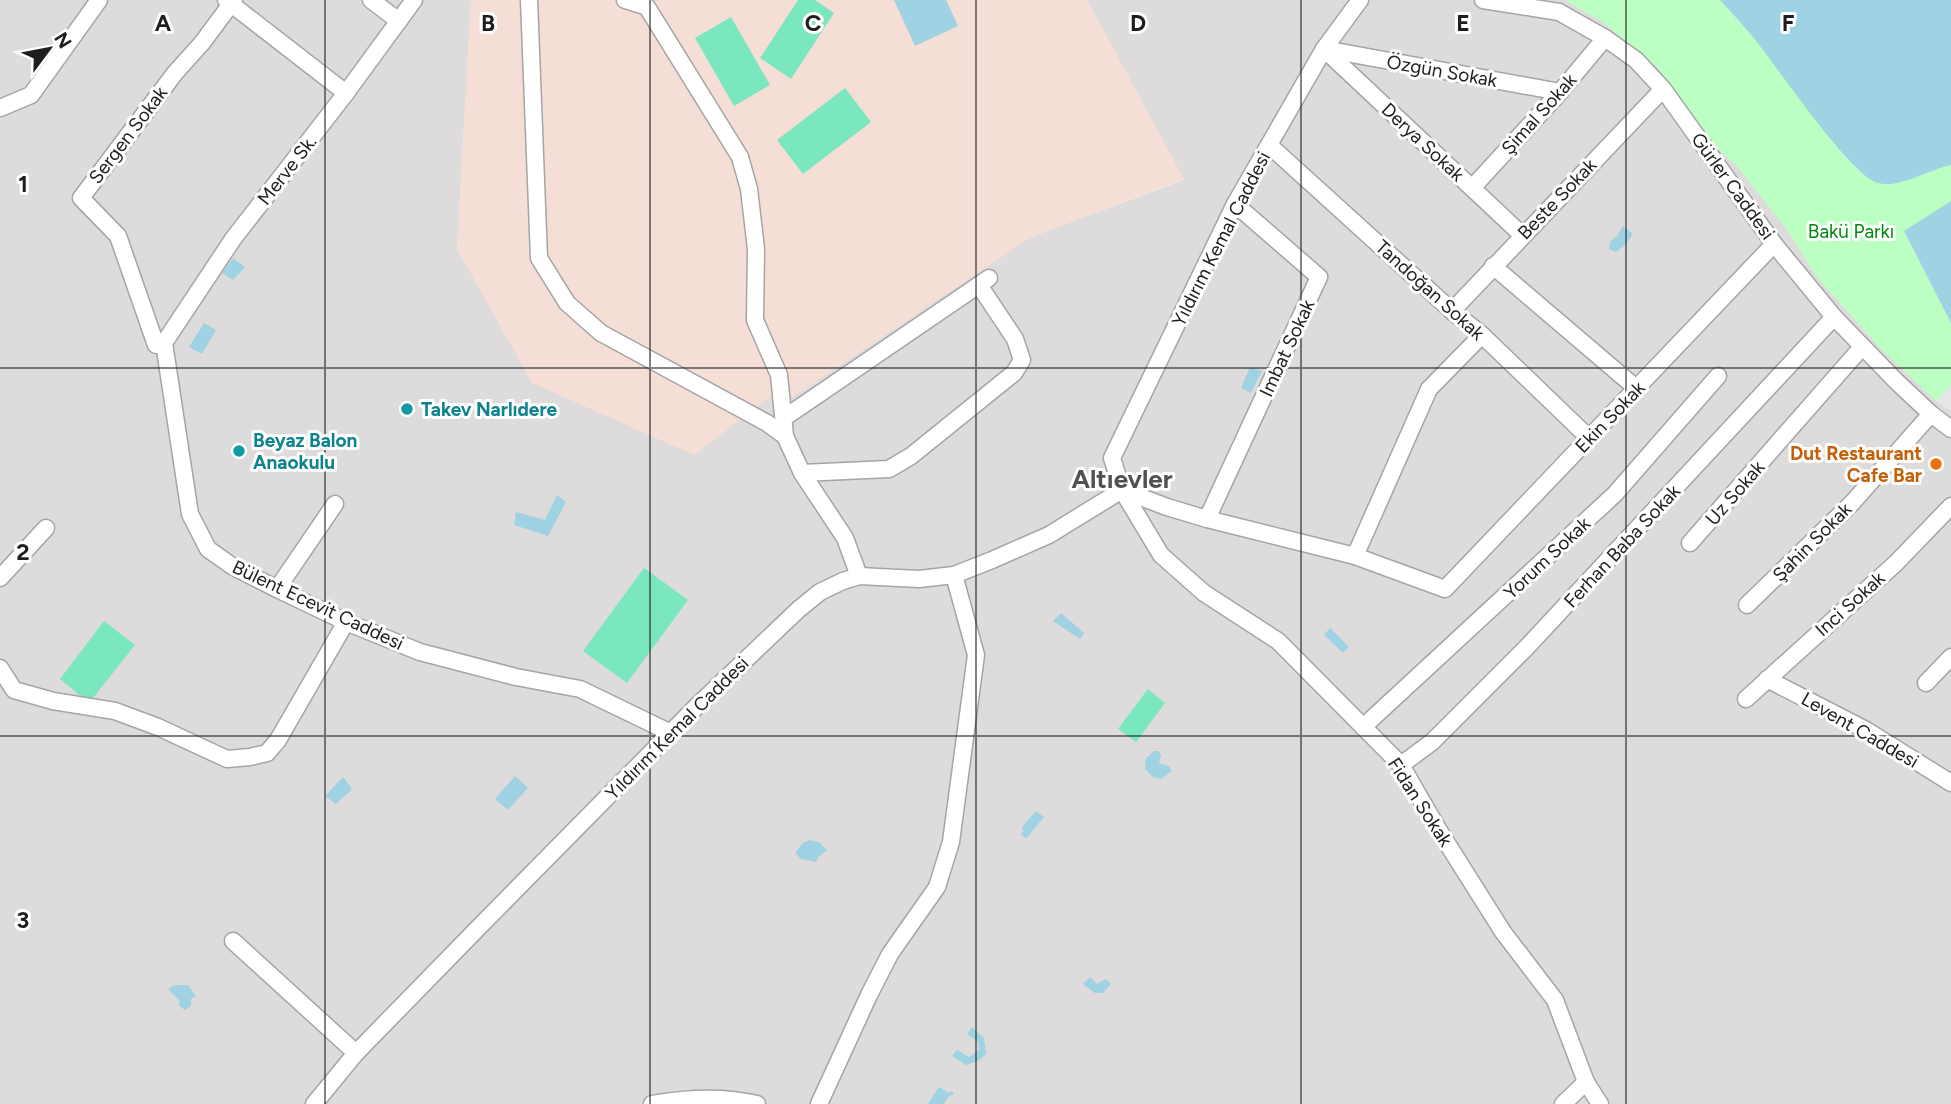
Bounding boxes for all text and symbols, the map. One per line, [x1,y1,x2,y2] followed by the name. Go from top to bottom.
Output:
[155,9,172,37] text: A
[481,9,495,37] text: B
[805,9,822,37] text: C
[1130,9,1146,37] text: D
[1456,9,1470,37] text: E
[1782,9,1795,37] text: F
[14,14,84,84] north arrow
[49,28,77,53] text: N
[1385,50,1500,92] street label: Özgün Sokak
[1497,68,1582,159] street label: Şimal Sokak
[84,81,173,188] street label: Sergen Sokak
[1377,98,1470,187] street label: Derya Sokak
[1687,128,1779,244] street label: Gürler Caddesi
[253,130,321,210] street label: Merve Sk.
[1167,148,1275,330] street label: Yıldırım Kemal Caddesi
[1513,153,1602,244] street label: Beste Sokak
[18,170,28,198] text: 1
[1808,220,1894,243] park label: Bakü Parkı
[1371,235,1490,345] street label: Tandoğan Sokak
[1254,295,1320,400] street label: Imbat Sokak
[1570,376,1650,458] street label: Ekin Sokak
[421,398,558,421] place label: Takev Narlıdere
[399,401,415,417] marker: Takev Narlıdere
[253,429,357,474] place label: Beyaz Balon Anaokulu
[1790,442,1922,487] place label: Dut Restaurant Cafe Bar
[231,443,247,459] marker: Beyaz Balon Anaokulu
[1701,455,1770,530] street label: Uz Sokak
[1928,456,1944,472] marker: Dut Restaurant Cafe Bar
[1071,463,1173,495] district label: Altıevler
[1559,479,1686,612] street label: Ferhan Baba Sokak
[1768,497,1857,586] street label: Şahin Sokak
[1499,512,1596,604] street label: Yorum Sokak
[16,538,30,566] text: 2
[229,555,407,655] street label: Bülent Ecevit Caddesi
[1810,566,1890,641] street label: Inci Sokak
[601,652,753,804] street label: Yıldırım Kemal Caddesi
[1797,687,1923,773] street label: Levent Caddesi
[1383,753,1458,851] street label: Fidan Sokak
[17,906,29,934] text: 3

